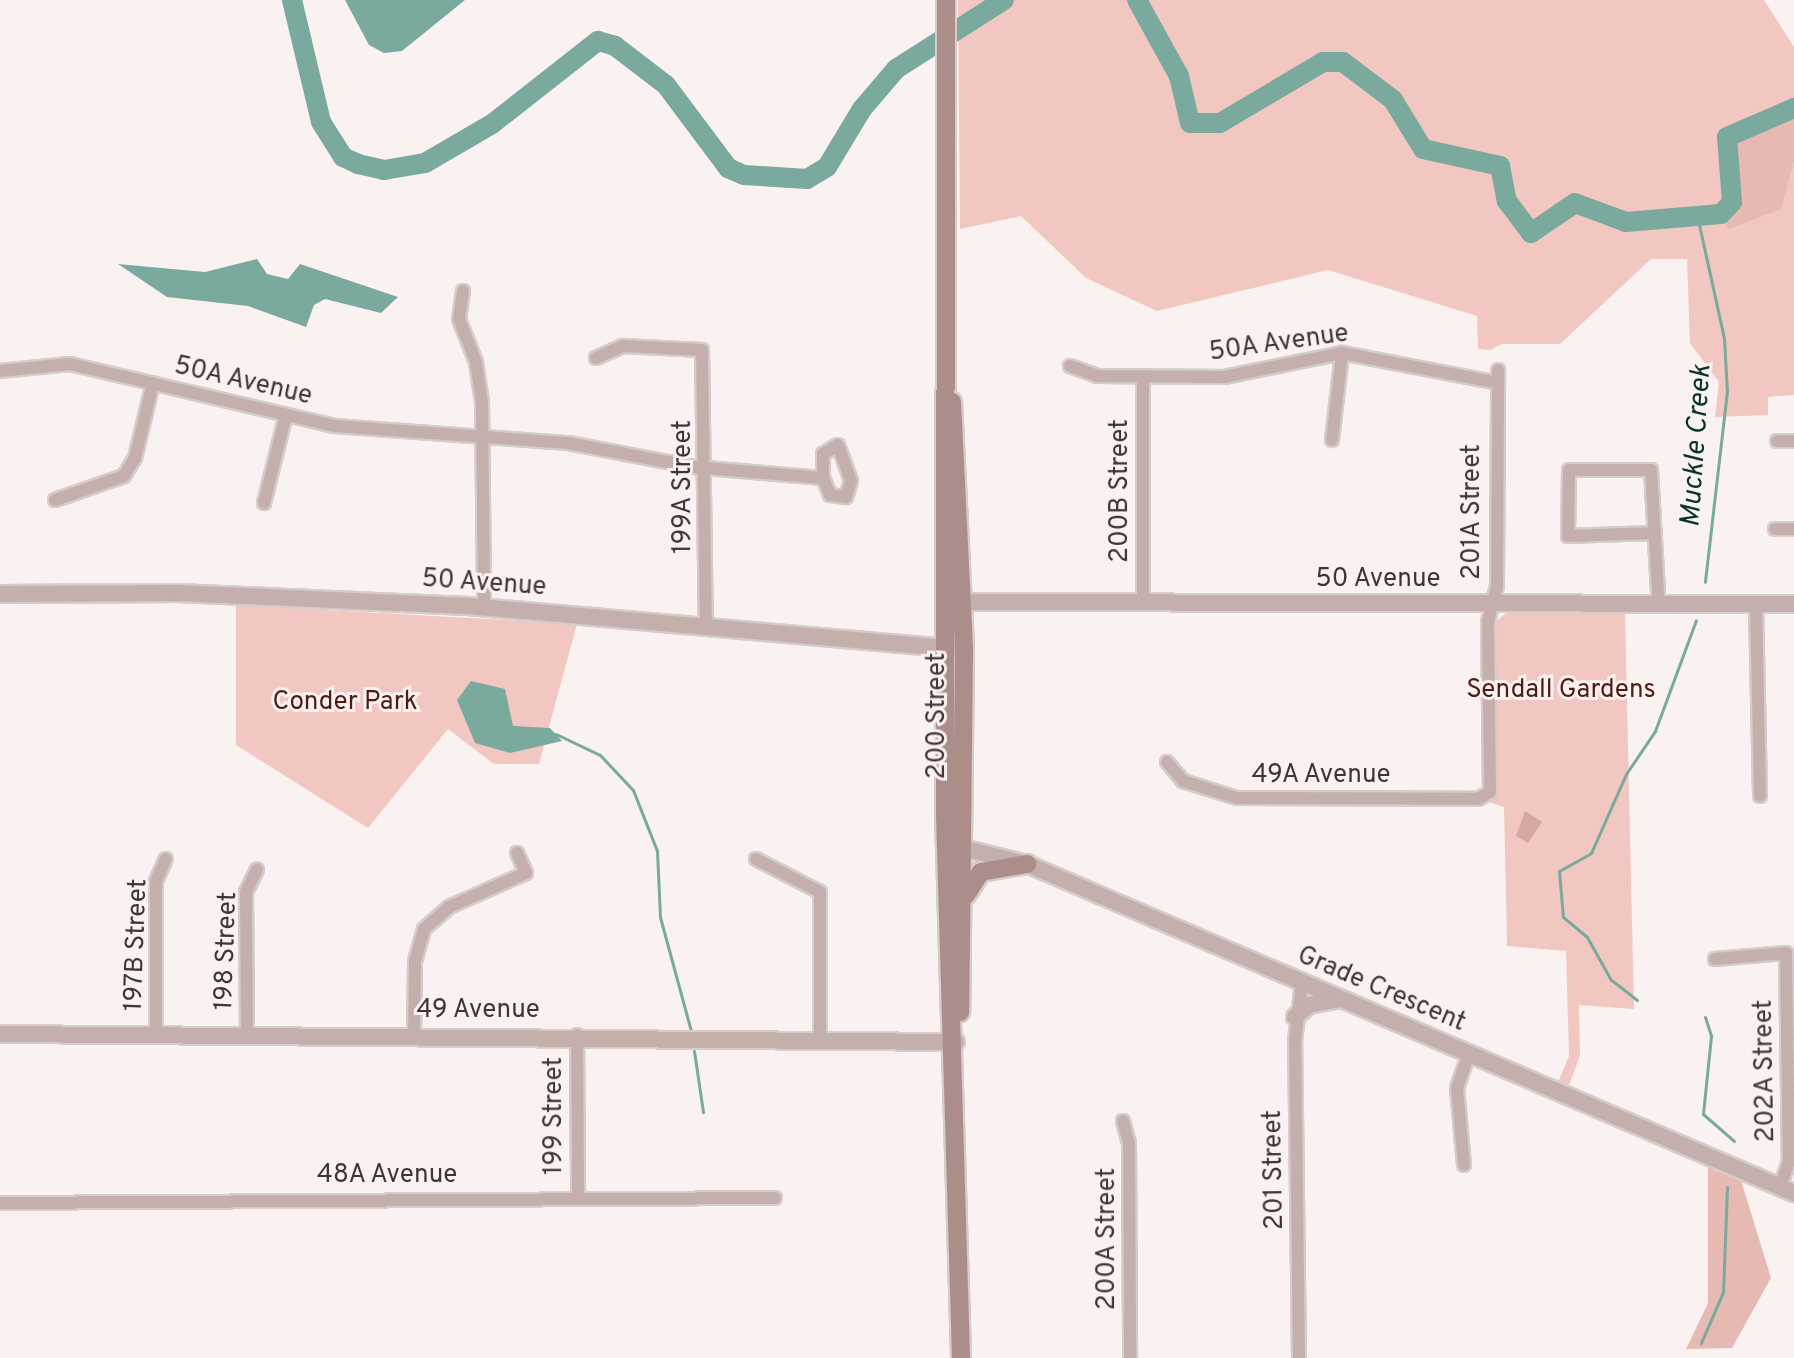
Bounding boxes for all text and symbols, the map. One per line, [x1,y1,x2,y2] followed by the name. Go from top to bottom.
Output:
[1206,319,1352,369] street label: 50A Avenue
[170,351,316,413] street label: 50A Avenue
[1675,364,1719,528] water label: Muckle Creek
[668,419,700,555] street label: 199A Street
[1105,419,1137,563] street label: 200B Street
[1457,444,1489,580] street label: 201A Street
[420,564,548,604] street label: 50 Avenue
[1315,564,1441,596] street label: 50 Avenue
[922,653,954,779] street label: 200 Street
[1466,675,1656,707] park label: Sendall Gardens
[272,687,418,719] park label: Conder Park
[1251,760,1391,792] street label: 49A Avenue
[119,878,155,1012] street label: 197B Street
[209,891,245,1011] street label: 198 Street
[1292,941,1470,1039] street label: Grade Crescent
[416,995,540,1027] street label: 49 Avenue
[1749,999,1783,1143] street label: 202A Street
[539,1057,571,1175] street label: 199 Street
[1258,1110,1292,1230] street label: 201 Street
[316,1160,458,1192] street label: 48A Avenue
[1092,1167,1124,1311] street label: 200A Street

